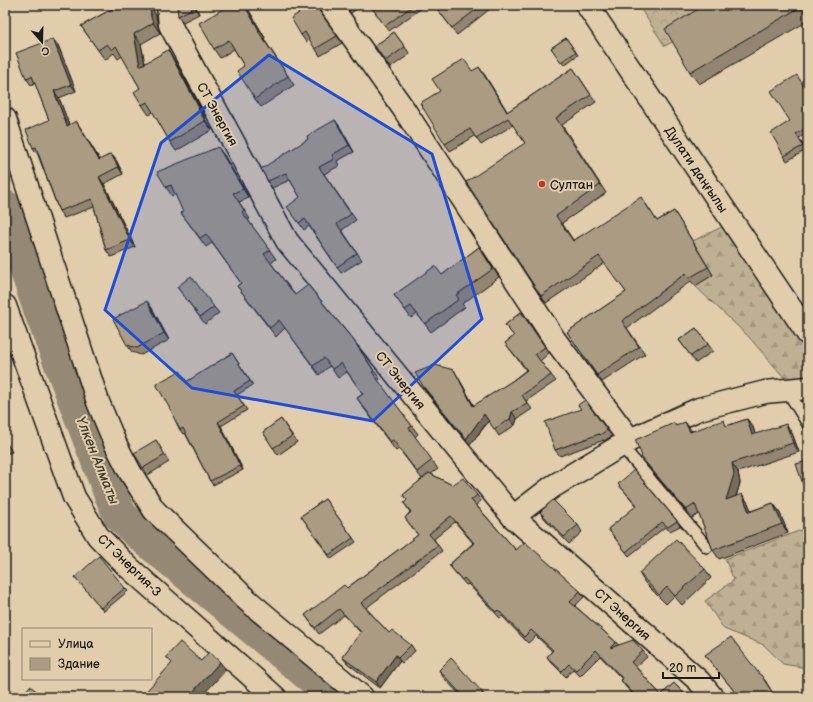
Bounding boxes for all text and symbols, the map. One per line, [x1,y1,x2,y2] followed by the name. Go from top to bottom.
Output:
[22,22,62,62] north arrow
[39,44,51,58] text: С
[193,80,241,149] street label: СТ Энергия
[661,123,731,216] street label: Дулати даңғылы
[550,177,593,193] place label: Султан
[537,179,547,189] marker: Султан
[372,348,429,413] street label: СТ Энергия
[72,414,123,507] water label: Үлкен Алматы
[94,531,165,600] street label: СТ Энергия-3
[591,585,654,644] street label: СТ Энергия
[22,628,152,680] legend
[58,637,94,652] text: Улица
[663,654,719,680] scale bar
[58,657,100,672] text: Здание
[669,661,696,676] text: 20 m

